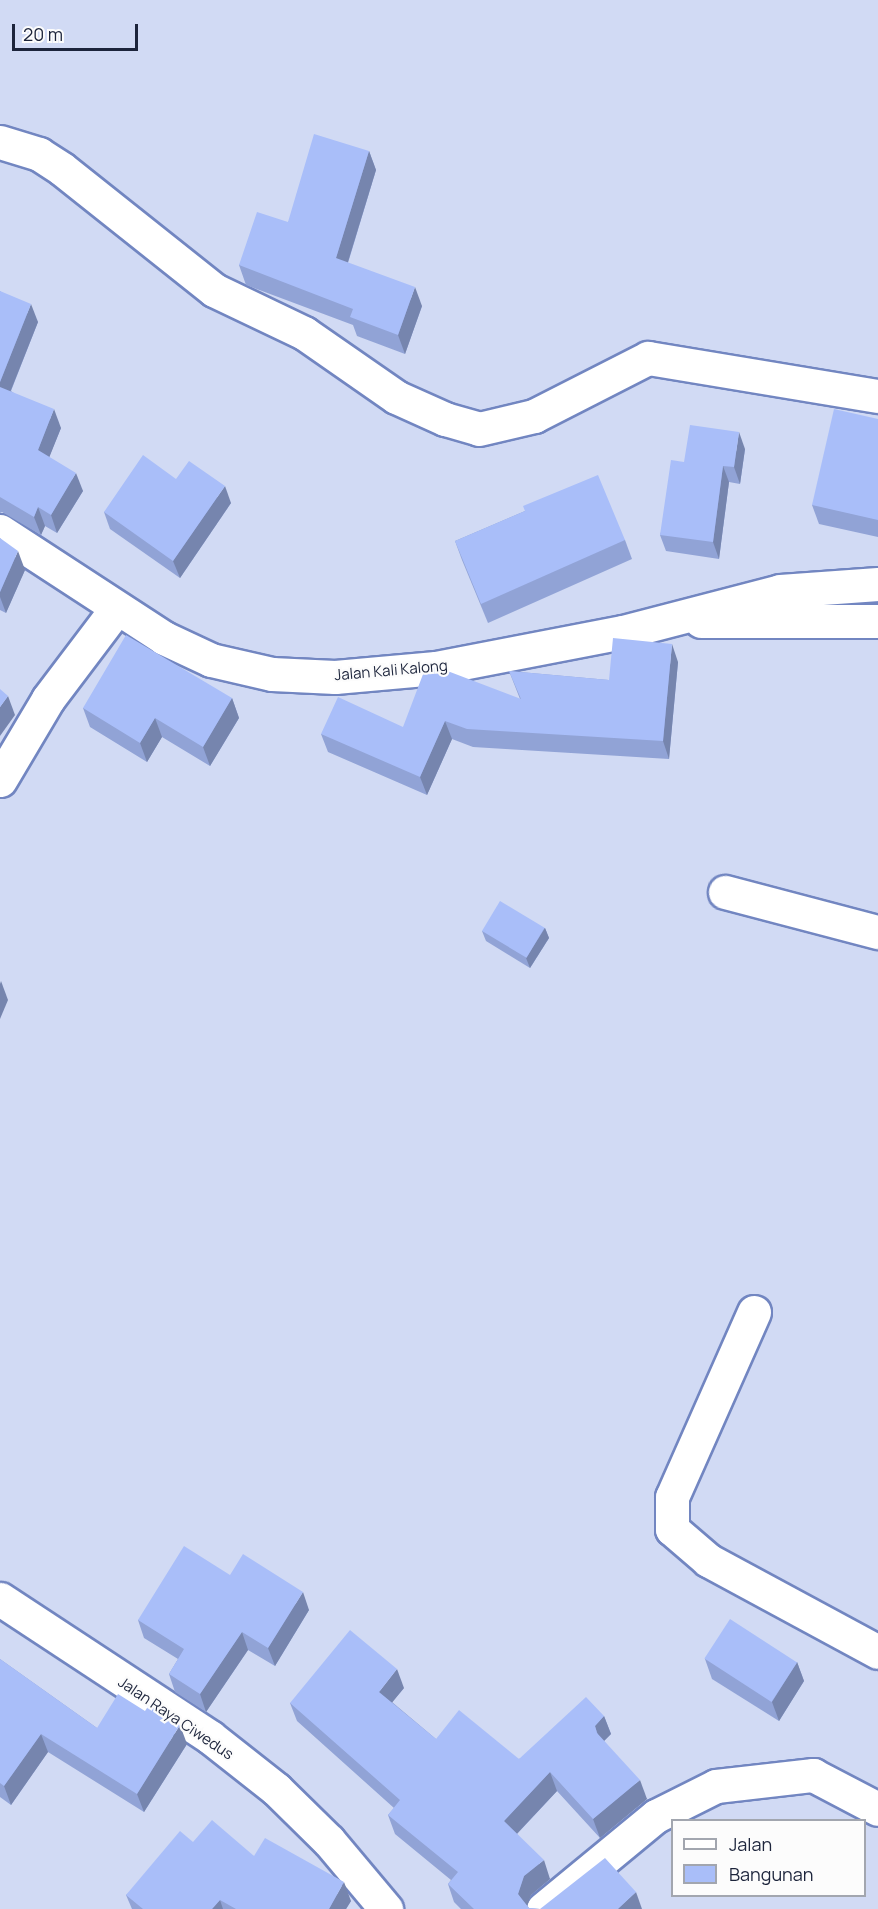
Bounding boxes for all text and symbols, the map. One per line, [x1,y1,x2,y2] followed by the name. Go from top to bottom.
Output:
[15,12,141,50] scale bar
[23,22,63,46] text: 20 m
[334,656,448,684] street label: Jalan Kali Kalong
[115,1673,237,1763] street label: Jalan Raya Ciwedus
[671,1819,866,1897] legend
[729,1832,772,1856] text: Jalan
[729,1862,813,1886] text: Bangunan

